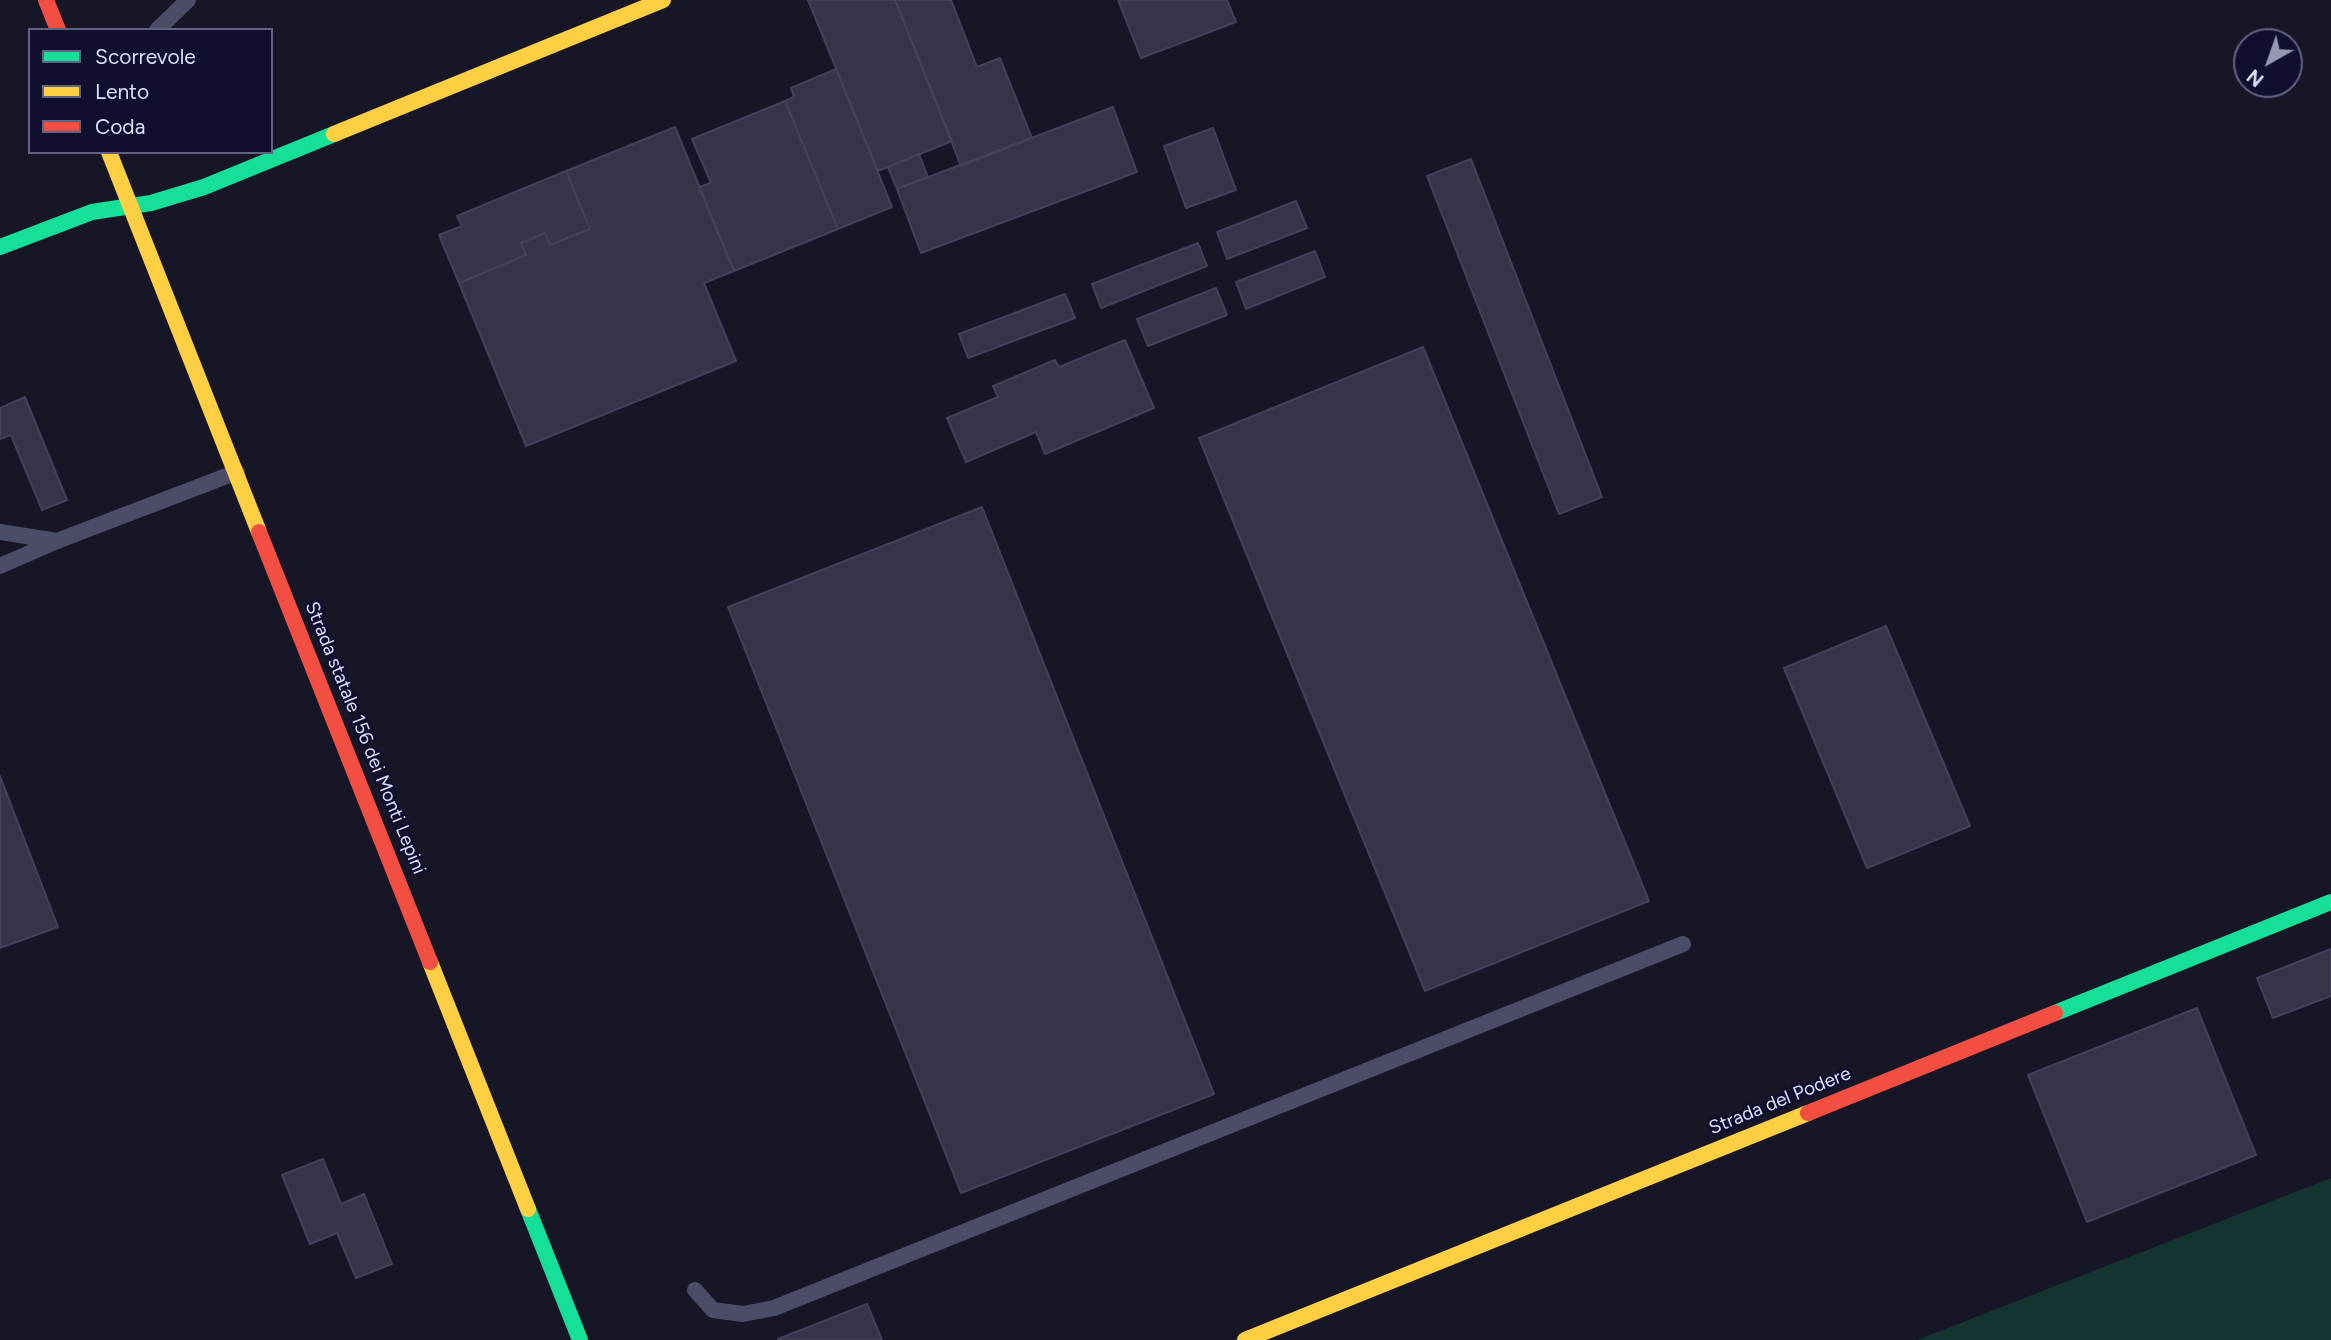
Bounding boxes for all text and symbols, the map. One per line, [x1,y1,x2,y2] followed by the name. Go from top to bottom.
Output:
[28,28,273,154] legend
[2233,28,2303,98] north arrow
[95,44,196,69] text: Scorrevole
[2242,64,2268,91] text: N
[95,79,149,104] text: Lento
[95,114,145,139] text: Coda
[300,598,430,878] street label: Strada statale 156 dei Monti Lepini
[1706,1062,1854,1140] street label: Strada del Podere

